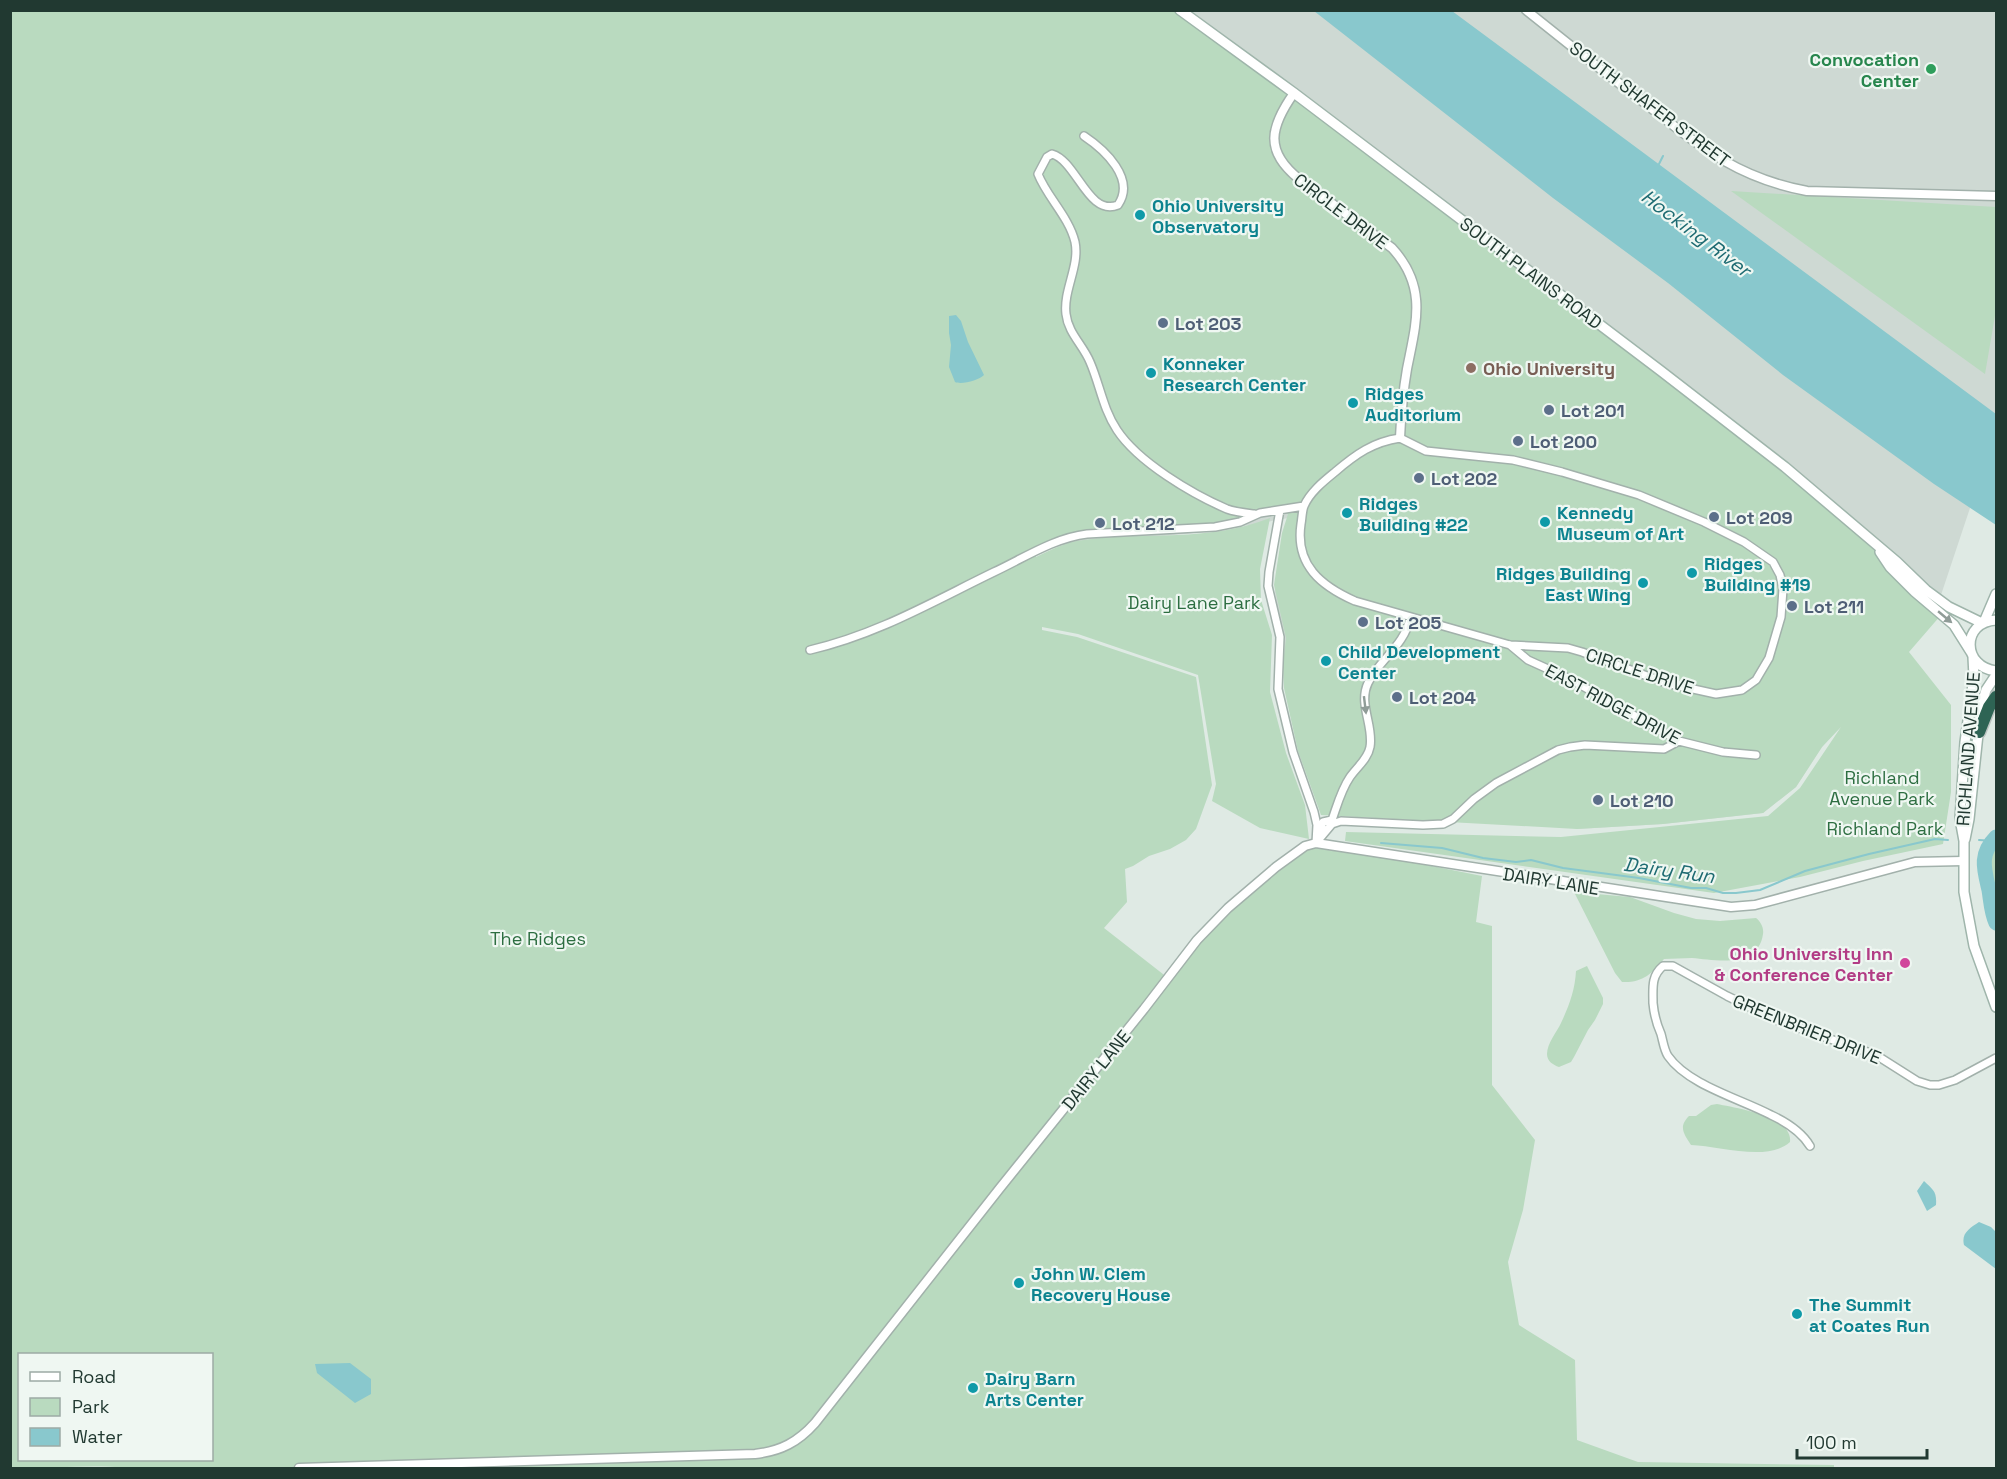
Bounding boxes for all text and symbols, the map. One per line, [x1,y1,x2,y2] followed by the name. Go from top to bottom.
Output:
[1565,36,1735,172] street label: SOUTH SHAFER STREET
[1810,48,1919,92] place label: Convocation Center
[1924,62,1938,76] marker: Convocation Center
[1289,168,1393,254] street label: CIRCLE DRIVE
[1636,183,1758,284] water label: Hocking River
[1152,194,1284,238] place label: Ohio University Observatory
[1133,208,1147,222] marker: Ohio University Observatory
[1455,212,1607,334] street label: SOUTH PLAINS ROAD
[1175,312,1242,335] place label: Lot 203
[1156,316,1170,330] marker: Lot 203
[1163,352,1306,396] place label: Konneker Research Center
[1483,357,1615,380] place label: Ohio University
[1464,361,1478,375] marker: Ohio University
[1144,366,1158,380] marker: Konneker Research Center
[1365,382,1461,426] place label: Ridges Auditorium
[1346,396,1360,410] marker: Ridges Auditorium
[1561,399,1625,422] place label: Lot 201
[1542,403,1556,417] marker: Lot 201
[1530,430,1597,453] place label: Lot 200
[1511,434,1525,448] marker: Lot 200
[1431,467,1498,490] place label: Lot 202
[1412,471,1426,485] marker: Lot 202
[1359,492,1468,536] place label: Ridges Building #22
[1557,501,1685,545] place label: Kennedy Museum of Art
[1340,506,1354,520] marker: Ridges Building #22
[1726,506,1793,529] place label: Lot 209
[1707,510,1721,524] marker: Lot 209
[1112,512,1175,535] place label: Lot 212
[1538,515,1552,529] marker: Kennedy Museum of Art
[1093,516,1107,530] marker: Lot 212
[1704,552,1811,596] place label: Ridges Building #19
[1496,562,1631,606] place label: Ridges Building East Wing
[1685,566,1699,580] marker: Ridges Building #19
[1636,576,1650,590] marker: Ridges Building East Wing
[1127,591,1261,614] park label: Dairy Lane Park
[1804,595,1864,618] place label: Lot 211
[1785,599,1799,613] marker: Lot 211
[1375,611,1442,634] place label: Lot 205
[1937,611,1953,624] one-way arrow
[1356,615,1370,629] marker: Lot 205
[1338,640,1501,684] place label: Child Development Center
[1583,643,1697,699] street label: CIRCLE DRIVE
[1319,654,1333,668] marker: Child Development Center
[1541,659,1685,749] street label: EAST RIDGE DRIVE
[1951,671,1985,827] street label: RICHLAND AVENUE
[1409,686,1477,709] place label: Lot 204
[1390,690,1404,704] marker: Lot 204
[1361,695,1370,714] one-way arrow
[1829,766,1935,810] park label: Richland Avenue Park
[1610,789,1674,812] place label: Lot 210
[1591,793,1605,807] marker: Lot 210
[1826,817,1944,840] park label: Richland Park
[1622,851,1717,889] water label: Dairy Run
[1501,862,1601,900] street label: DAIRY LANE
[490,927,586,950] park label: The Ridges
[1714,942,1893,986] place label: Ohio University Inn & Conference Center
[1898,956,1912,970] marker: Ohio University Inn & Conference Center
[1729,989,1885,1069] street label: GREENBRIER DRIVE
[1056,1025,1136,1115] street label: DAIRY LANE
[1031,1262,1171,1306] place label: John W. Clem Recovery House
[1012,1276,1026,1290] marker: John W. Clem Recovery House
[1809,1293,1930,1337] place label: The Summit at Coates Run
[1790,1307,1804,1321] marker: The Summit at Coates Run
[18,1353,213,1461] legend
[72,1365,116,1388] text: Road
[985,1367,1084,1411] place label: Dairy Barn Arts Center
[966,1381,980,1395] marker: Dairy Barn Arts Center
[72,1395,110,1418] text: Park
[1797,1422,1928,1460] scale bar
[72,1425,123,1448] text: Water
[1806,1431,1857,1454] text: 100 m

